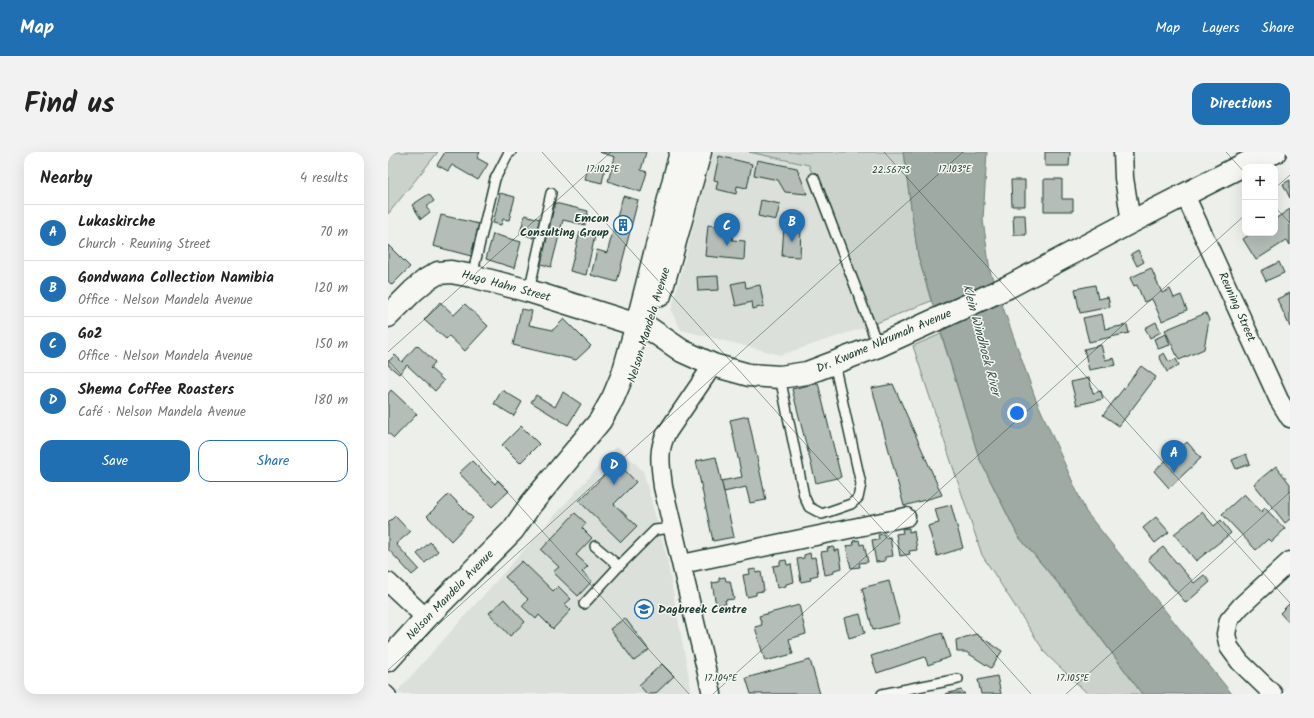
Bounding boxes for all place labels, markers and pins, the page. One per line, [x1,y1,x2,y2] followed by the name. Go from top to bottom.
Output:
[520,209,610,242] place label: Emcon Consulting Group
[779,209,805,242] pin: B
[714,213,740,246] pin: C
[612,214,634,236] building icon: Emcon Consulting Group
[1161,440,1187,473] pin: A
[601,452,627,485] pin: D
[633,598,655,620] school or university icon: Dagbreek Centre
[658,600,747,619] place label: Dagbreek Centre

